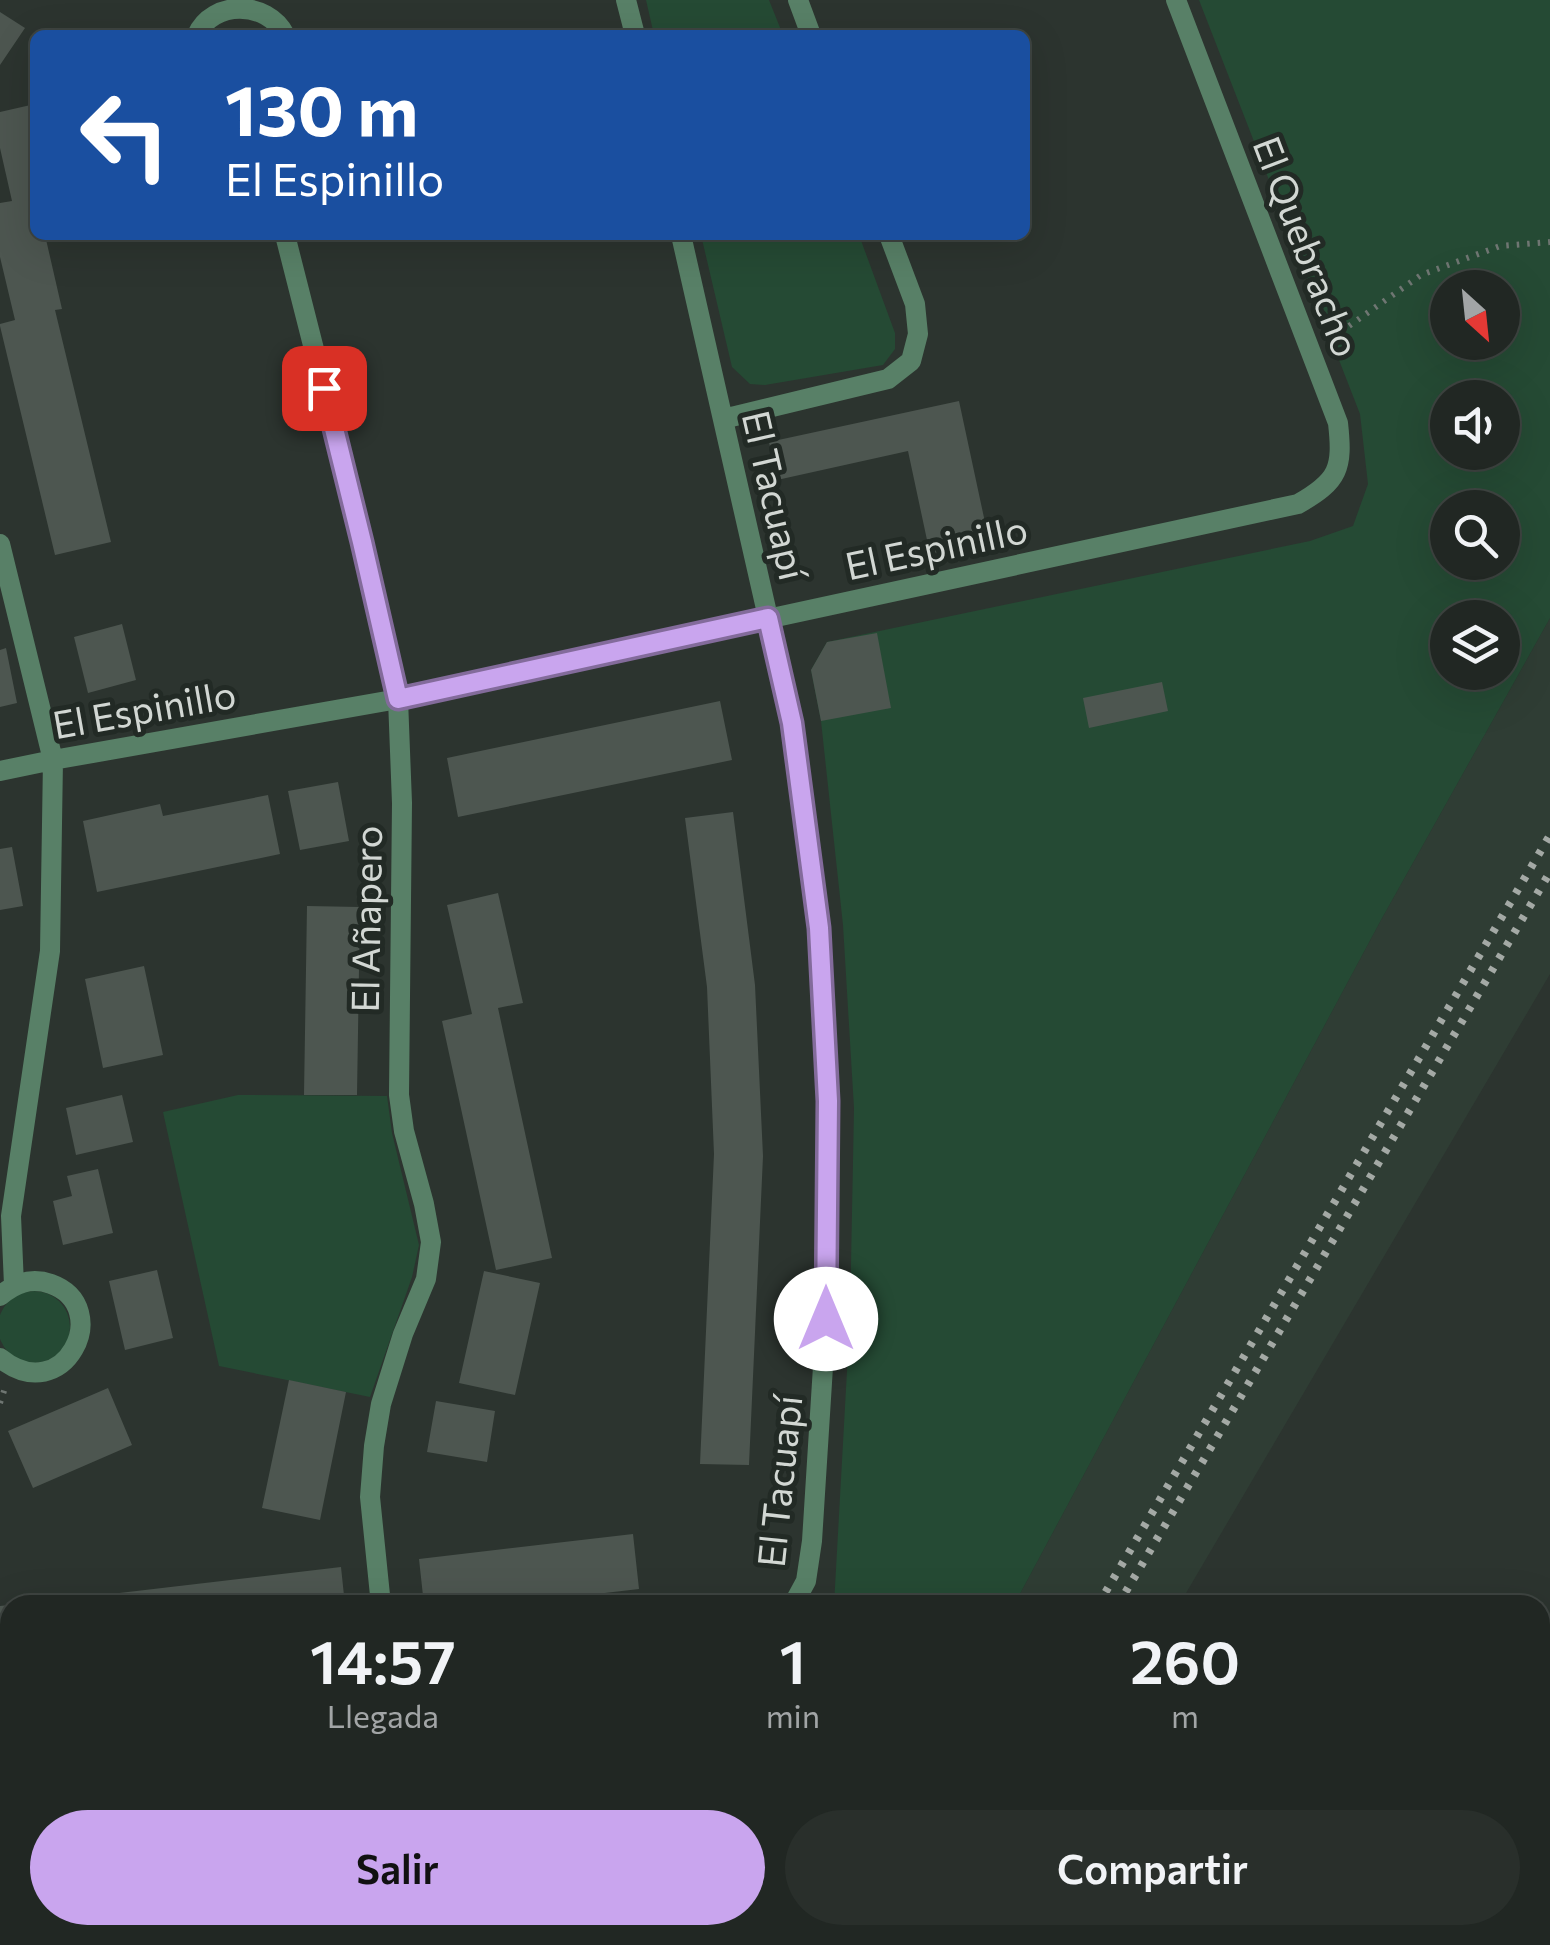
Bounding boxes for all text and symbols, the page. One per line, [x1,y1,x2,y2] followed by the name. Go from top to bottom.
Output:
[225,65,418,150] text: 130 m
[60,70,190,200] icon: left
[1244,129,1372,363] street label: El Quebracho
[225,150,444,205] text: El Espinillo
[1430,270,1520,360] north arrow
[1430,270,1520,690] map controls
[282,346,367,431] pin
[297,361,352,416] icon: arrive
[1430,380,1520,470] button: sound
[734,406,819,586] street label: El Tacuapí
[1430,490,1520,580] button: search
[841,504,1031,588] street label: El Espinillo
[1430,600,1520,690] button: layers
[49,669,239,747] street label: El Espinillo
[340,825,390,1013] street label: El Añapero
[774,1267,878,1371] position arrow
[746,1392,811,1569] street label: El Tacuapí
[310,1623,456,1696] text: 14:57
[780,1623,806,1696] text: 1
[1130,1623,1240,1696] text: 260
[327,1695,439,1735] text: Llegada
[766,1695,820,1735] text: min
[1171,1695,1199,1735] text: m
[30,1810,765,1925] button: Salir
[785,1810,1520,1925] button: Compartir

